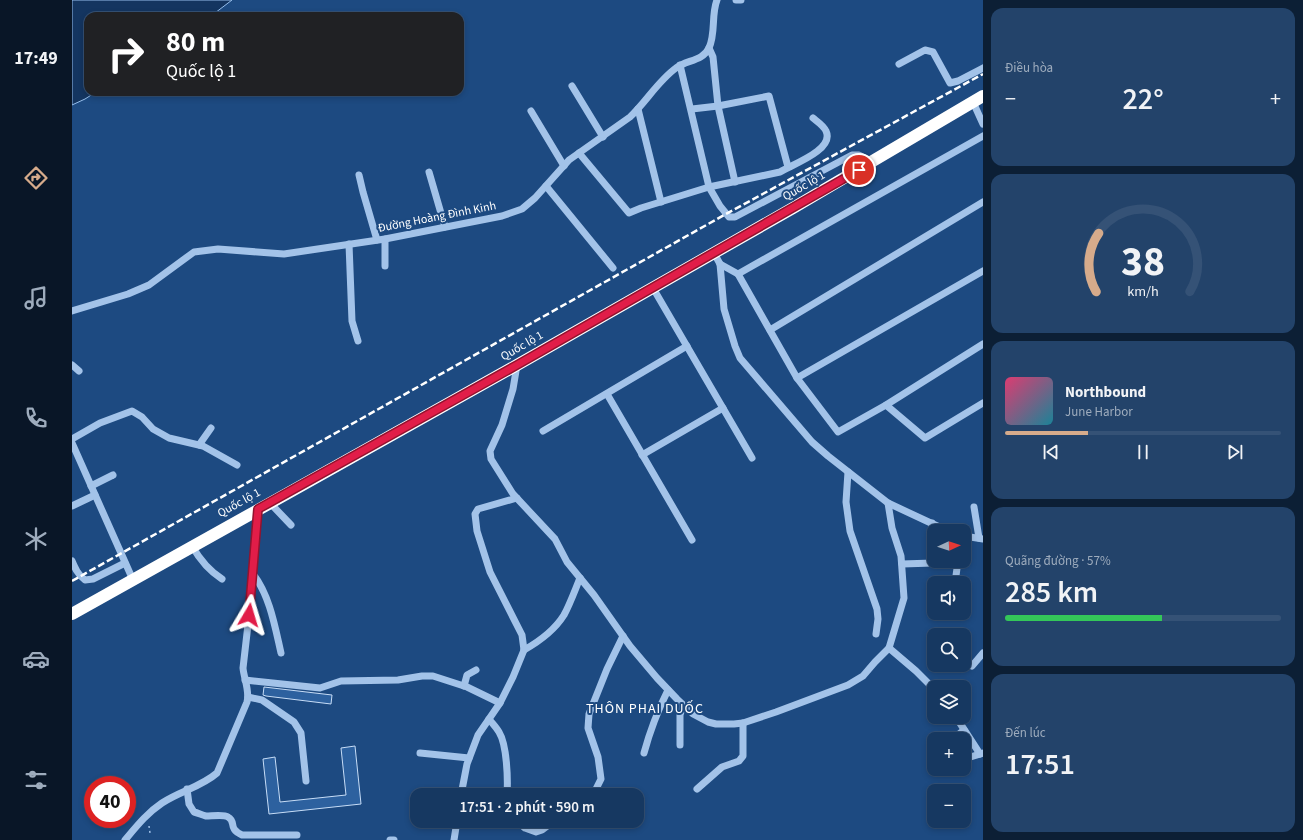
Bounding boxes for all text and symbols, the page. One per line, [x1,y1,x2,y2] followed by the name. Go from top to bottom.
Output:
[166,22,225,62] text: 80 m
[100,28,152,80] icon: right
[14,46,58,71] text: 17:49
[166,59,236,84] text: Quốc lộ 1
[1005,59,1053,77] text: Điều hòa
[1122,78,1164,121] text: 22°
[1005,83,1016,115] text: −
[1270,83,1281,115] text: +
[842,153,876,187] pin
[848,159,870,181] icon: arrive
[22,164,50,192] icon: directions
[779,167,829,205] street label: Quốc lộ 1
[377,197,497,237] street label: Đường Hoàng Đình Kinh
[1121,231,1165,291] text: 38
[1127,280,1159,301] text: km/h
[22,284,50,312] icon: music
[497,327,547,365] street label: Quốc lộ 1
[1065,382,1146,403] text: Northbound
[1065,403,1133,421] text: June Harbor
[22,404,50,432] icon: phone
[1040,441,1062,463] icon: previous
[1132,441,1154,463] icon: pause
[1224,441,1246,463] icon: next
[214,484,264,522] street label: Quốc lộ 1
[927,524,971,568] north arrow
[927,524,971,828] map controls
[22,525,50,553] icon: climate
[1005,552,1111,570] text: Quãng đường · 57%
[1005,571,1098,614] text: 285 km
[927,576,971,620] button: sound
[228,594,270,636] position arrow
[927,628,971,672] button: search
[22,645,50,673] icon: car
[927,680,971,724] button: layers
[586,699,704,719] district label: THÔN PHAI DUỐC
[1005,724,1046,742] text: Đến lúc
[927,732,971,776] button: +
[1005,743,1075,786] text: 17:51
[22,766,50,794] icon: filters
[84,776,136,828] speed limit sign: 40
[927,784,971,828] button: −
[459,797,595,818] text: 17:51 · 2 phút · 590 m

